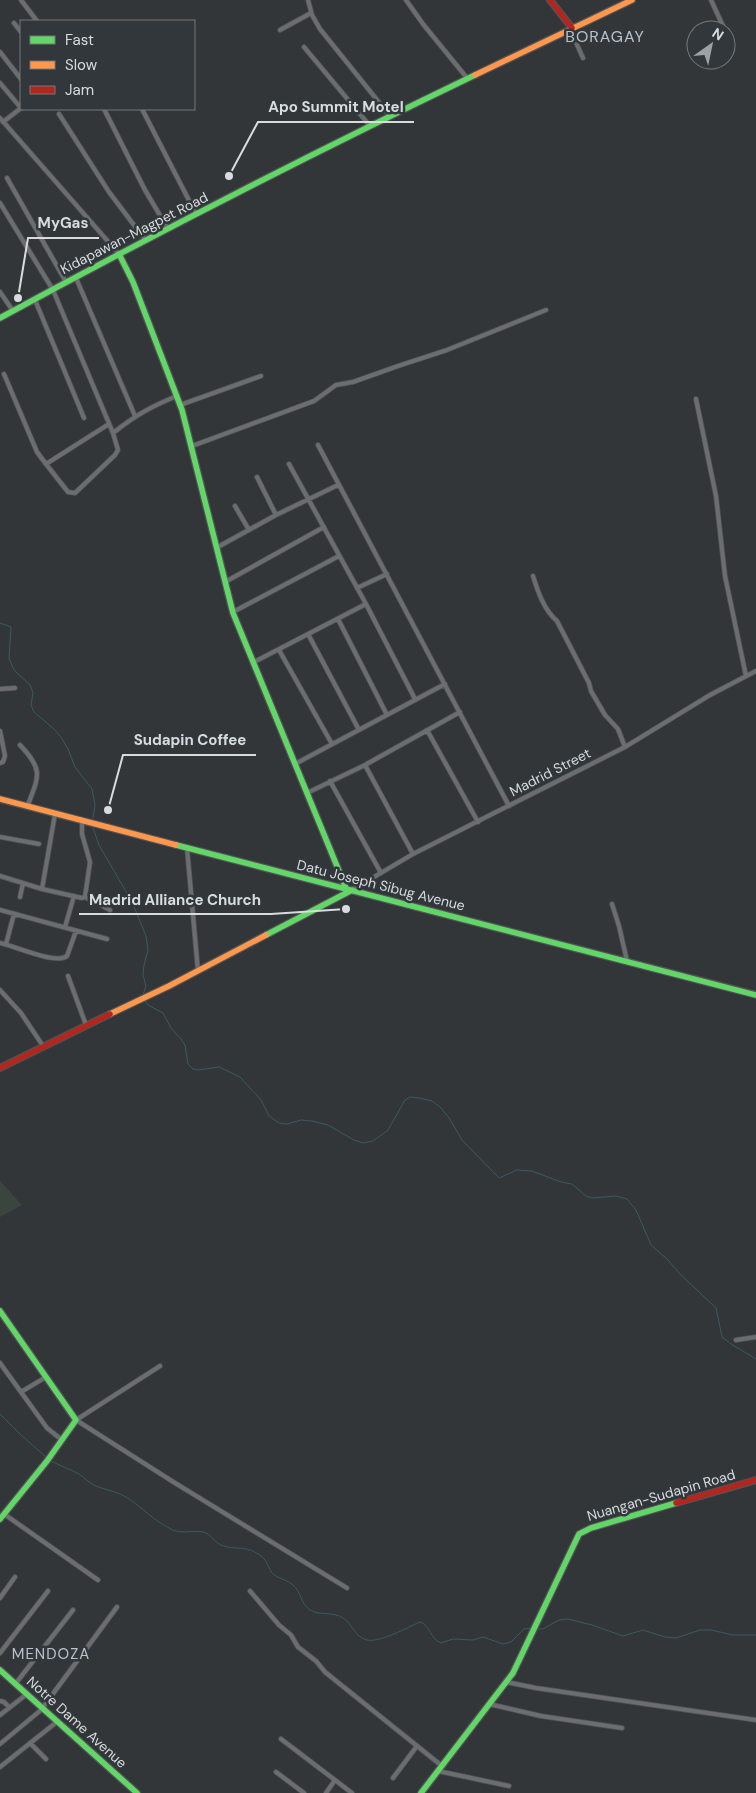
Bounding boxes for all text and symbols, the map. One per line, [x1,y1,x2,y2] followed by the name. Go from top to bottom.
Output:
[20,20,195,110] legend
[686,20,736,70] north arrow
[709,24,727,44] text: N
[565,26,645,47] district label: BORAGAY
[65,30,94,50] text: Fast
[65,55,98,75] text: Slow
[65,80,94,100] text: Jam
[258,92,414,122] callout: Apo Summit Motel
[268,97,404,117] text: Apo Summit Motel
[57,188,211,278] street label: Kidapawan-Magpet Road
[28,208,99,238] callout: MyGas
[38,213,88,233] text: MyGas
[123,725,256,755] callout: Sudapin Coffee
[134,730,246,750] text: Sudapin Coffee
[506,744,594,800] street label: Madrid Street
[295,855,467,915] street label: Datu Joseph Sibug Avenue
[79,884,271,914] callout: Madrid Alliance Church
[89,890,261,910] text: Madrid Alliance Church
[585,1465,737,1525] street label: Nuangan-Sudapin Road
[12,1644,90,1664] district label: MENDOZA
[23,1672,131,1772] street label: Notre Dame Avenue

